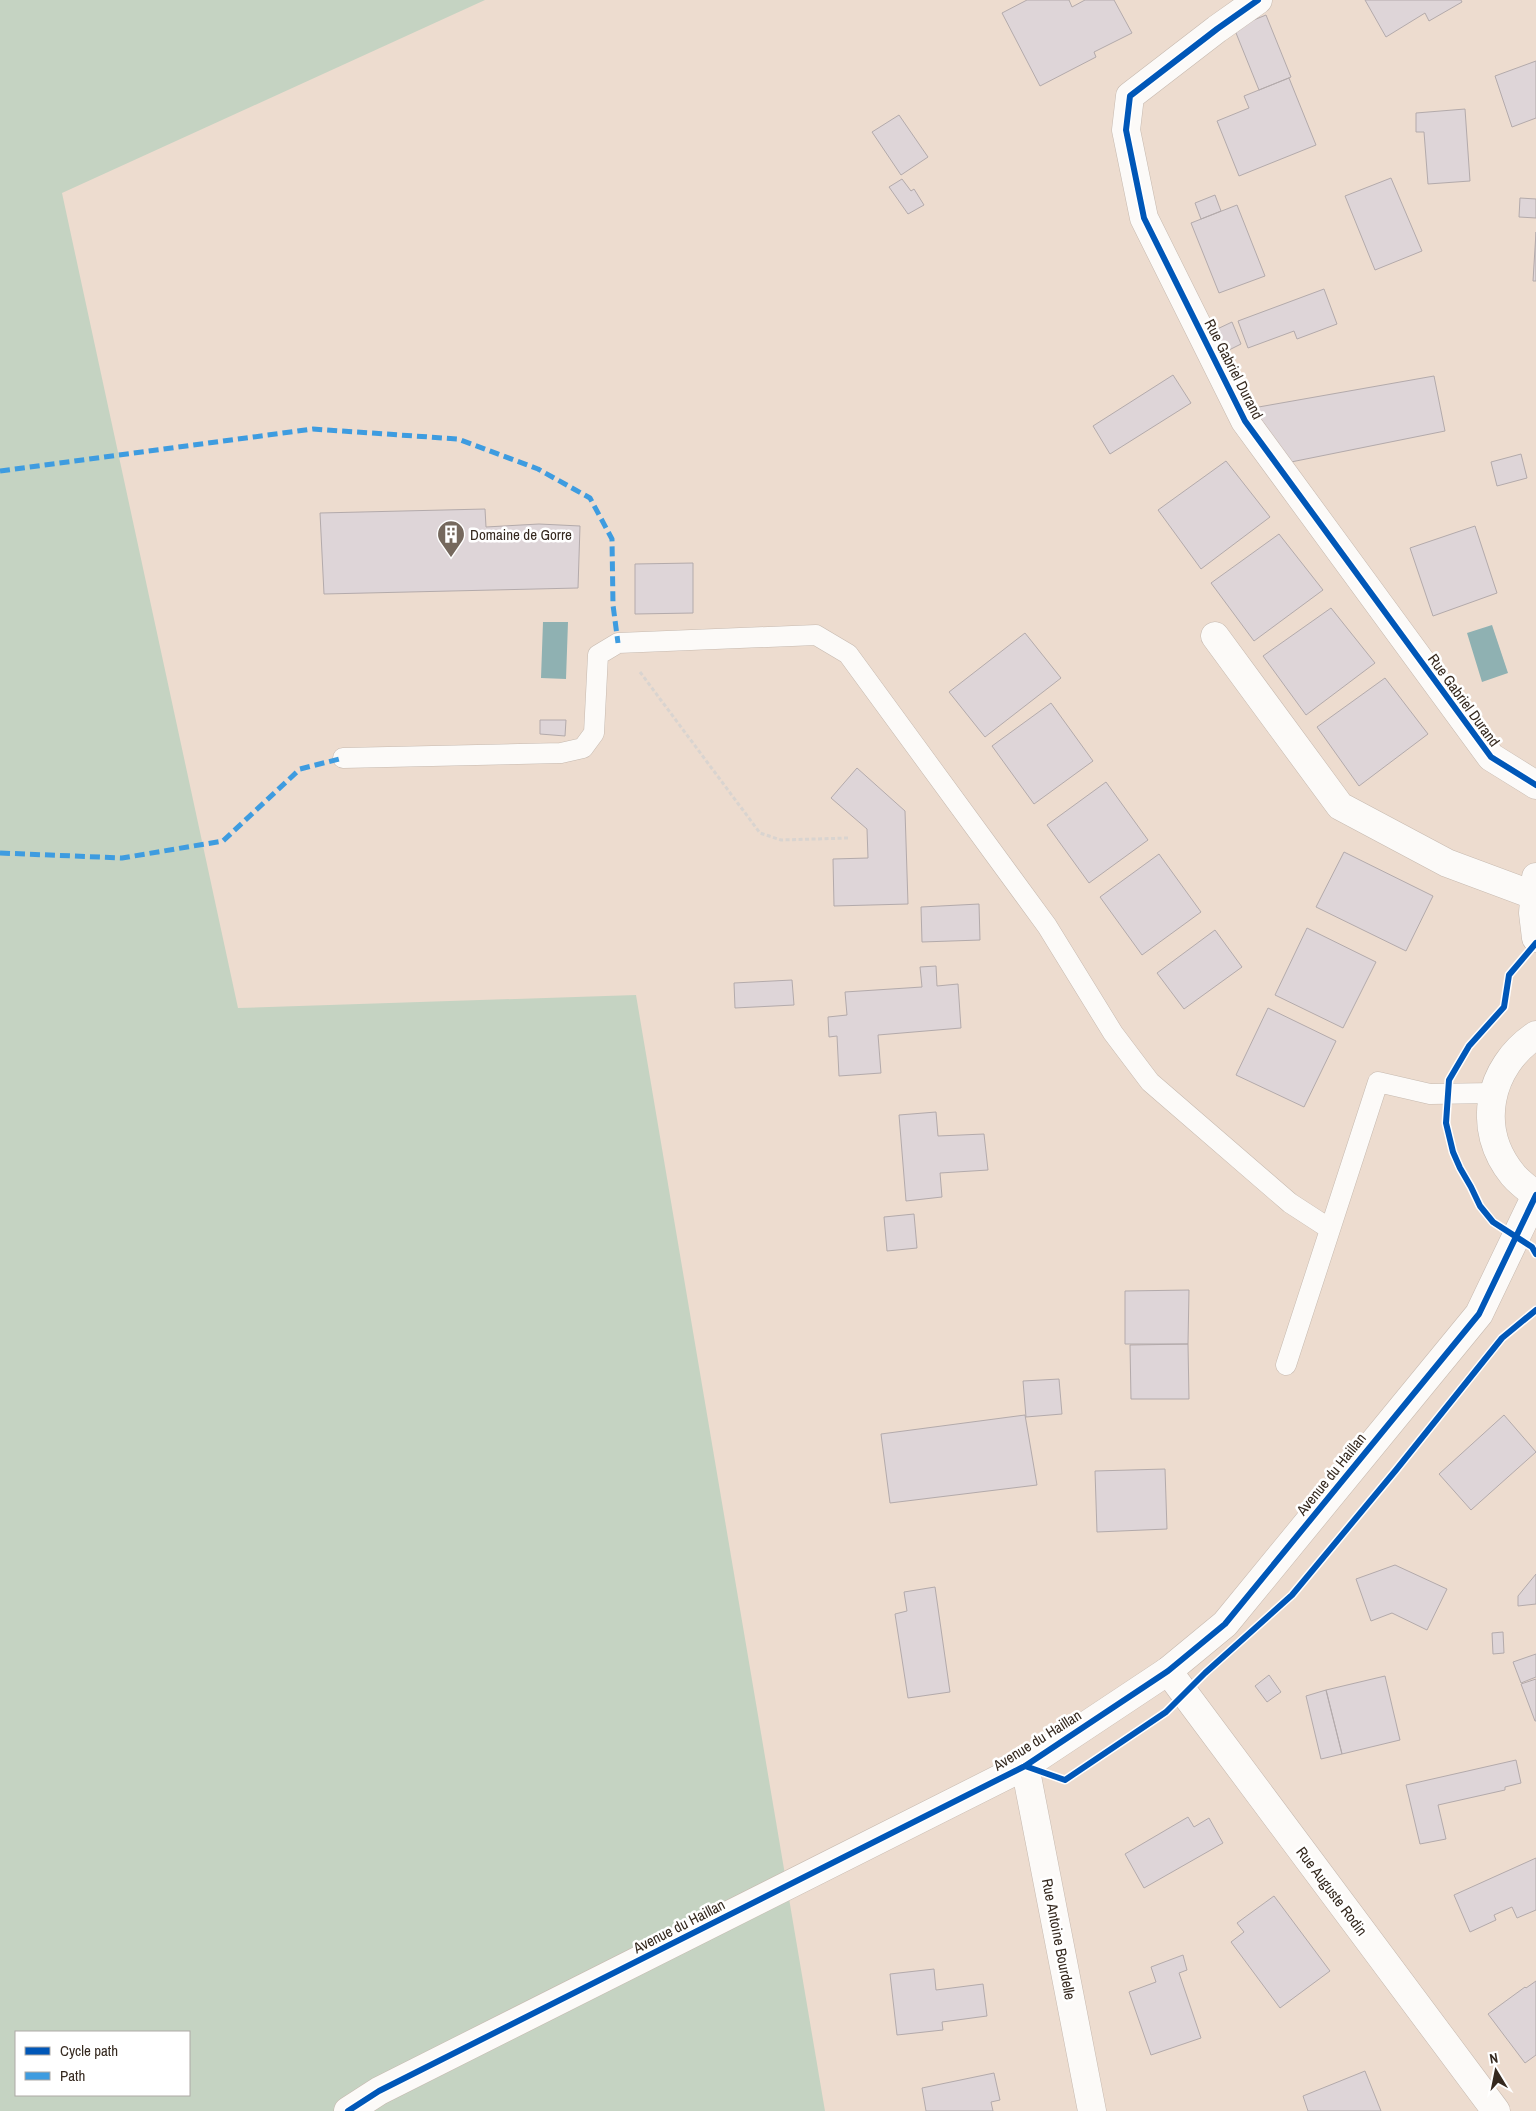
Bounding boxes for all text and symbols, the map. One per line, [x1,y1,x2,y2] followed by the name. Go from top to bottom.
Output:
[1200,315,1268,423] street label: Rue Gabriel Durand
[436,519,466,558] building icon: Domaine de Gorre
[470,524,572,545] place label: Domaine de Gorre
[1423,649,1505,751] street label: Rue Gabriel Durand
[1291,1428,1371,1520] street label: Avenue du Haillan
[988,1705,1085,1776] street label: Avenue du Haillan
[1292,1842,1372,1940] street label: Rue Auguste Rodin
[1037,1877,1081,2002] street label: Rue Antoine Bourdelle
[629,1894,728,1959] street label: Avenue du Haillan
[15,2031,190,2096] legend
[60,2040,118,2061] text: Cycle path
[1471,2046,1521,2096] north arrow
[1488,2049,1499,2068] text: N
[60,2065,85,2086] text: Path

